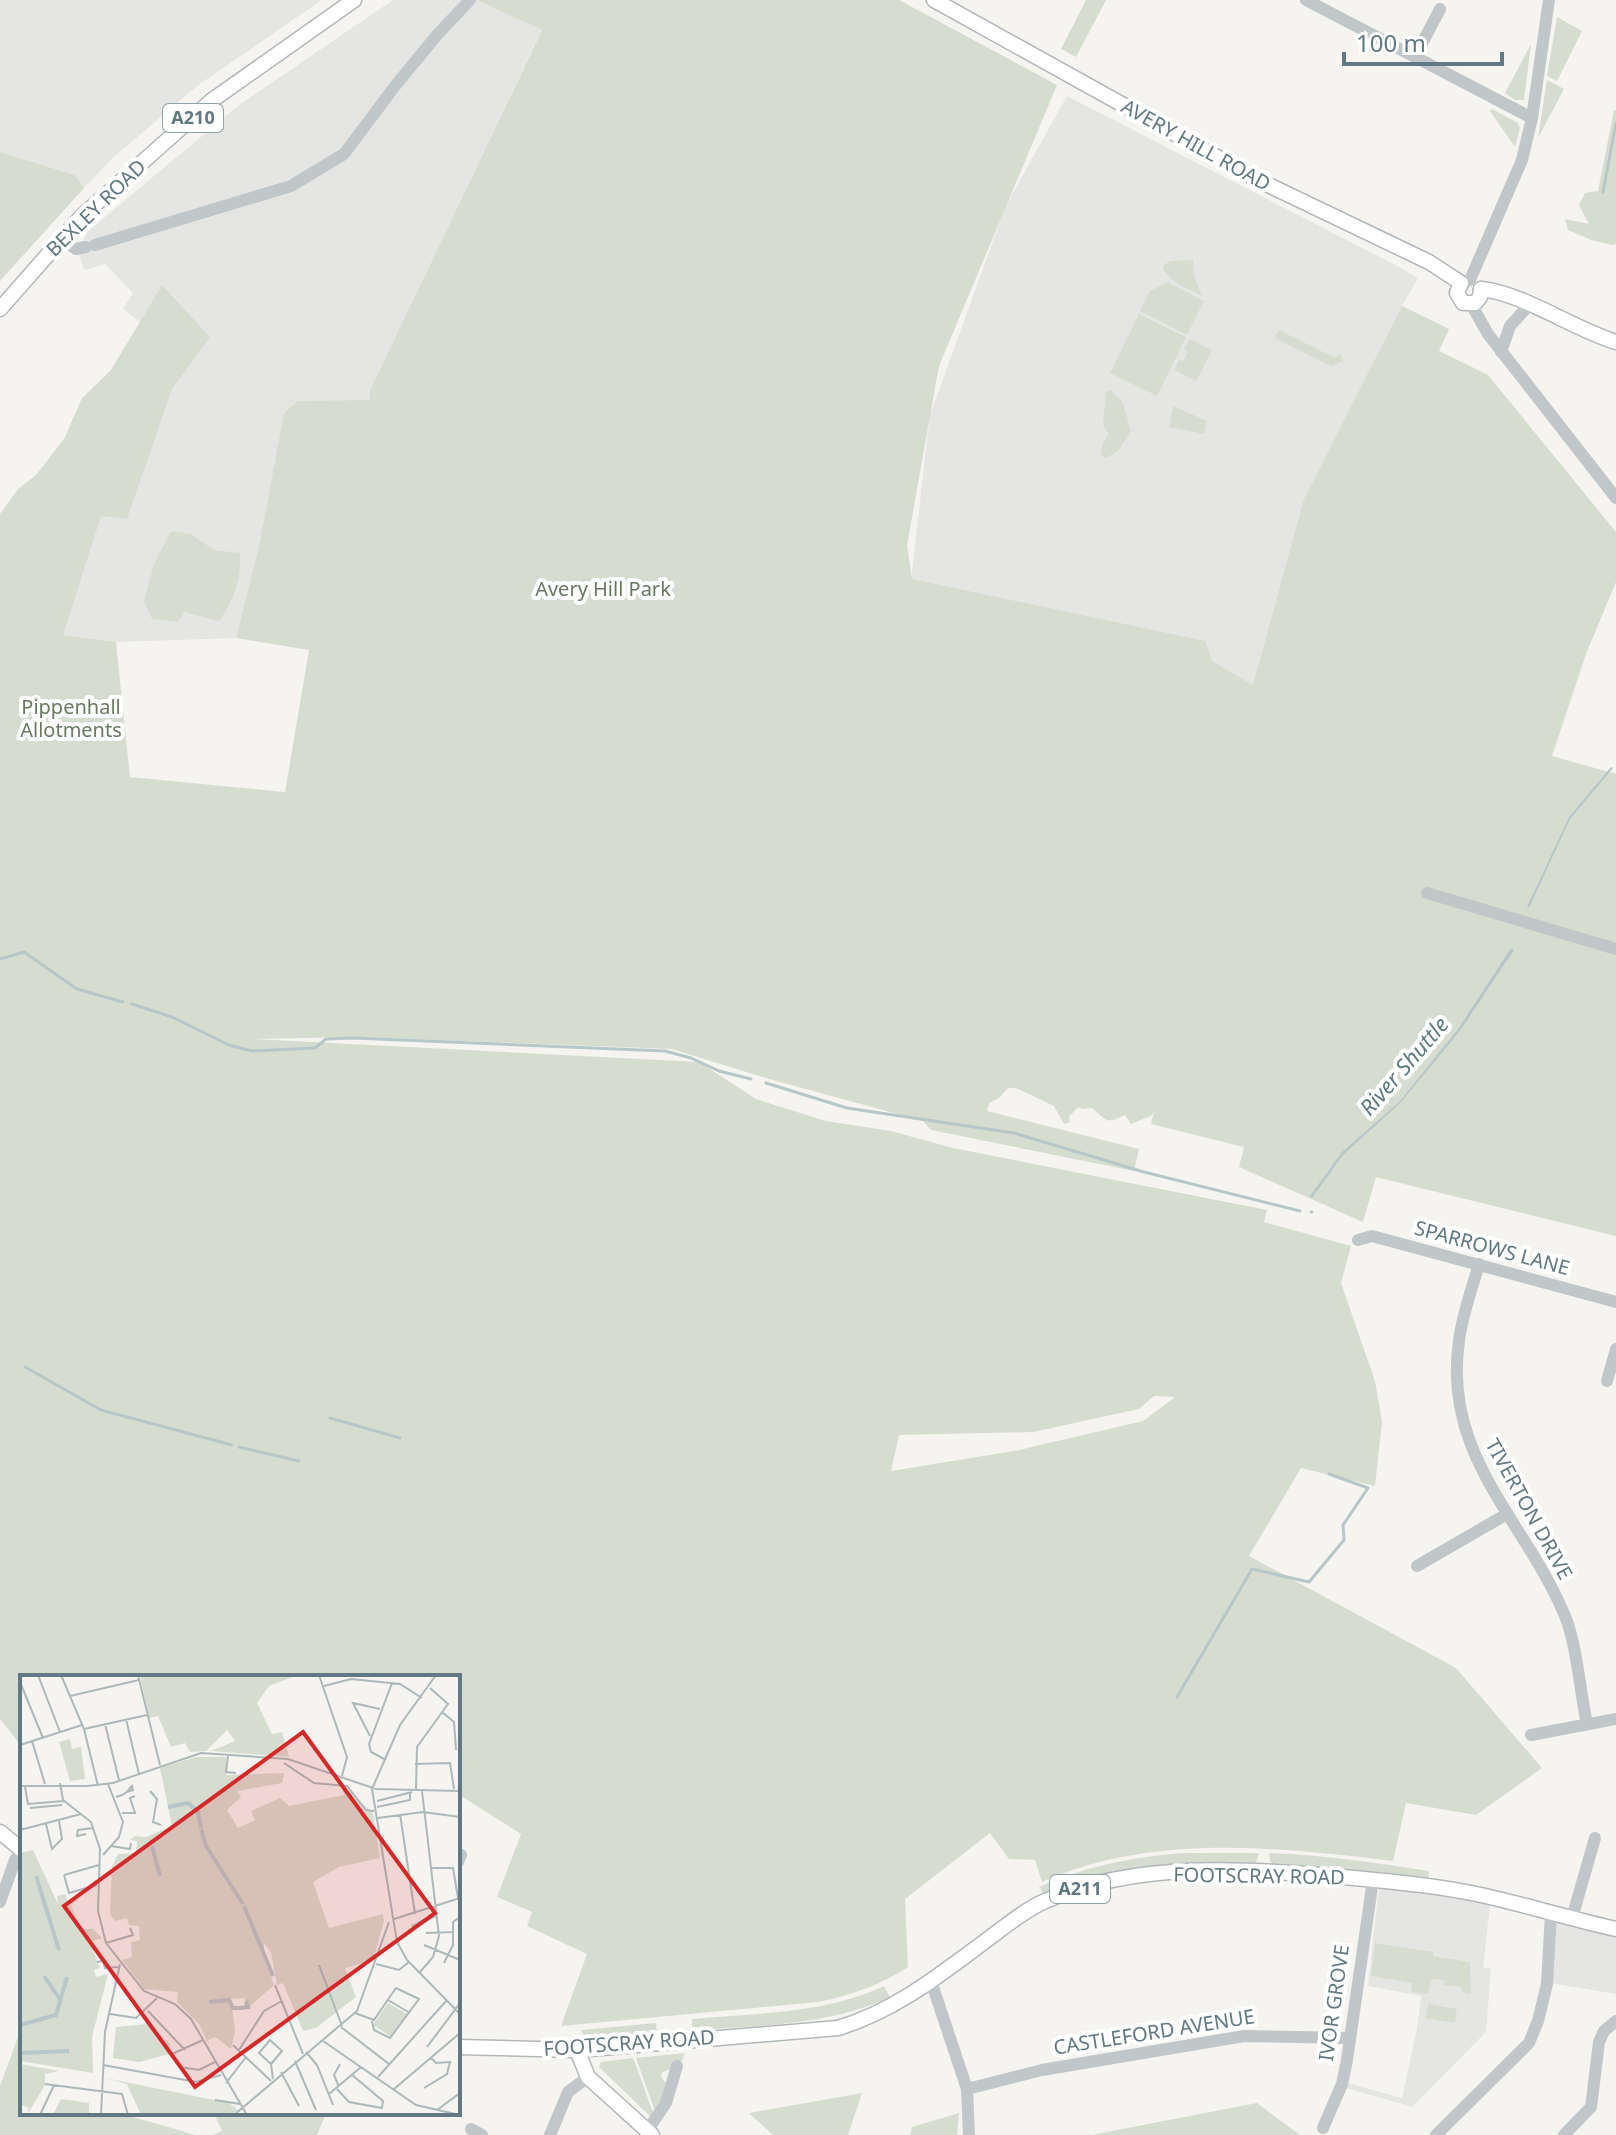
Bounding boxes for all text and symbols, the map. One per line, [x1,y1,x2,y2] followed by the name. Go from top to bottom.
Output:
[1344,16,1502,66] scale bar
[1356,26,1426,59] text: 100 m
[1117,92,1276,197] street label: AVERY HILL ROAD
[163,104,223,132] road number: A210
[40,153,151,262] street label: BEXLEY ROAD
[535,575,671,602] park label: Avery Hill Park
[20,693,122,743] park label: Pippenhall Allotments
[1352,1010,1455,1121] water label: River Shuttle
[1412,1214,1573,1281] street label: SPARROWS LANE
[1480,1433,1579,1584] street label: TIVERTON DRIVE
[20,1675,460,2115] inset map
[1173,1861,1345,1890] street label: FOOTSCRAY ROAD
[1050,1875,1110,1903] road number: A211
[1312,1943,1355,2063] street label: IVOR GROVE
[1051,2002,1256,2061] street label: CASTLEFORD AVENUE
[543,2023,715,2062] street label: FOOTSCRAY ROAD

